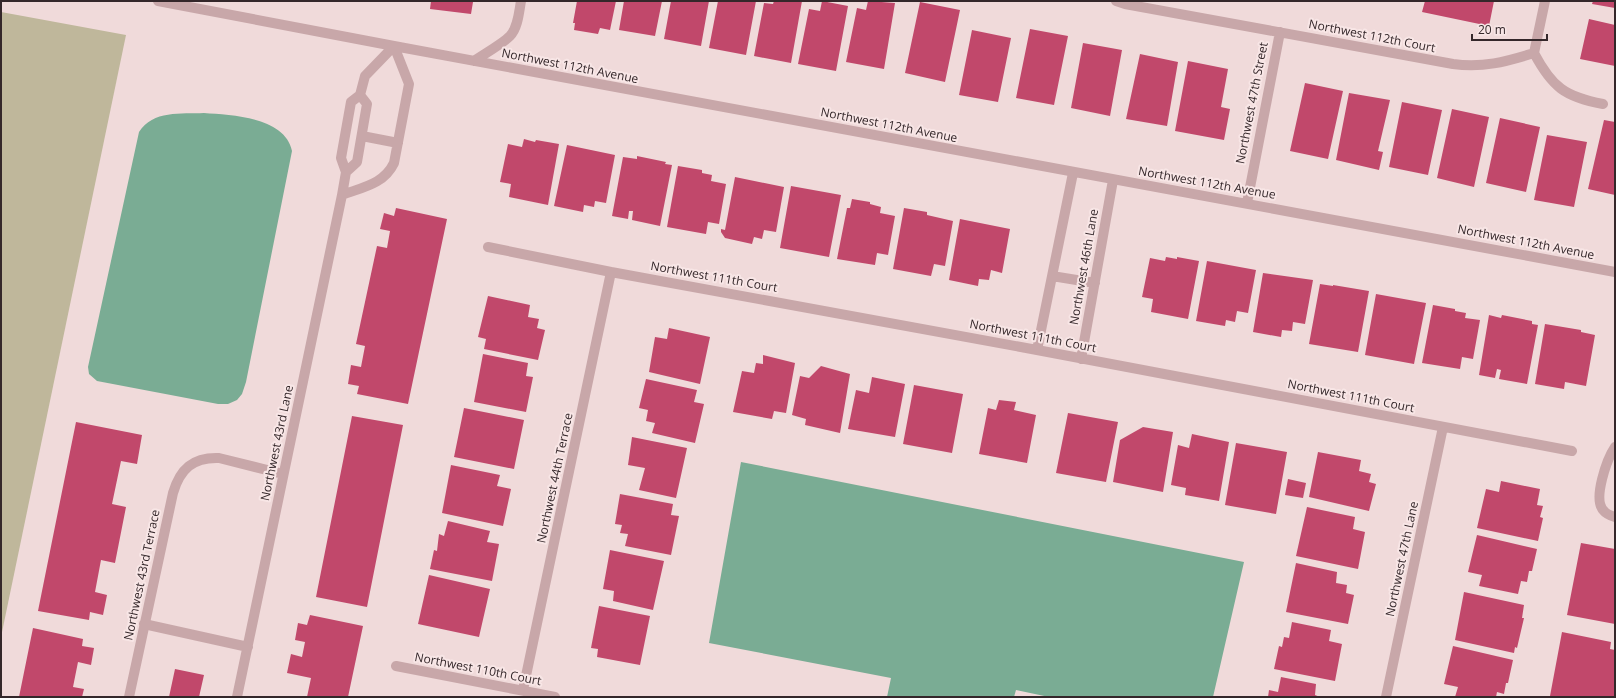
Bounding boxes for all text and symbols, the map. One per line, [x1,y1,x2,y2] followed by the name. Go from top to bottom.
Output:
[1307,15,1437,56] street label: Northwest 112th Court
[1472,16,1547,42] scale bar
[1478,21,1506,38] text: 20 m
[1231,40,1272,165] street label: Northwest 47th Street
[500,44,640,87] street label: Northwest 112th Avenue
[819,103,959,146] street label: Northwest 112th Avenue
[1137,162,1277,203] street label: Northwest 112th Avenue
[1065,207,1102,326] street label: Northwest 46th Lane
[1456,220,1596,263] street label: Northwest 112th Avenue
[649,257,779,296] street label: Northwest 111th Court
[968,315,1098,356] street label: Northwest 111th Court
[1286,375,1416,416] street label: Northwest 111th Court
[256,383,297,502] street label: Northwest 43rd Lane
[532,411,577,545] street label: Northwest 44th Terrace
[1381,499,1422,618] street label: Northwest 47th Lane
[119,508,164,642] street label: Northwest 43rd Terrace
[413,648,543,689] street label: Northwest 110th Court

